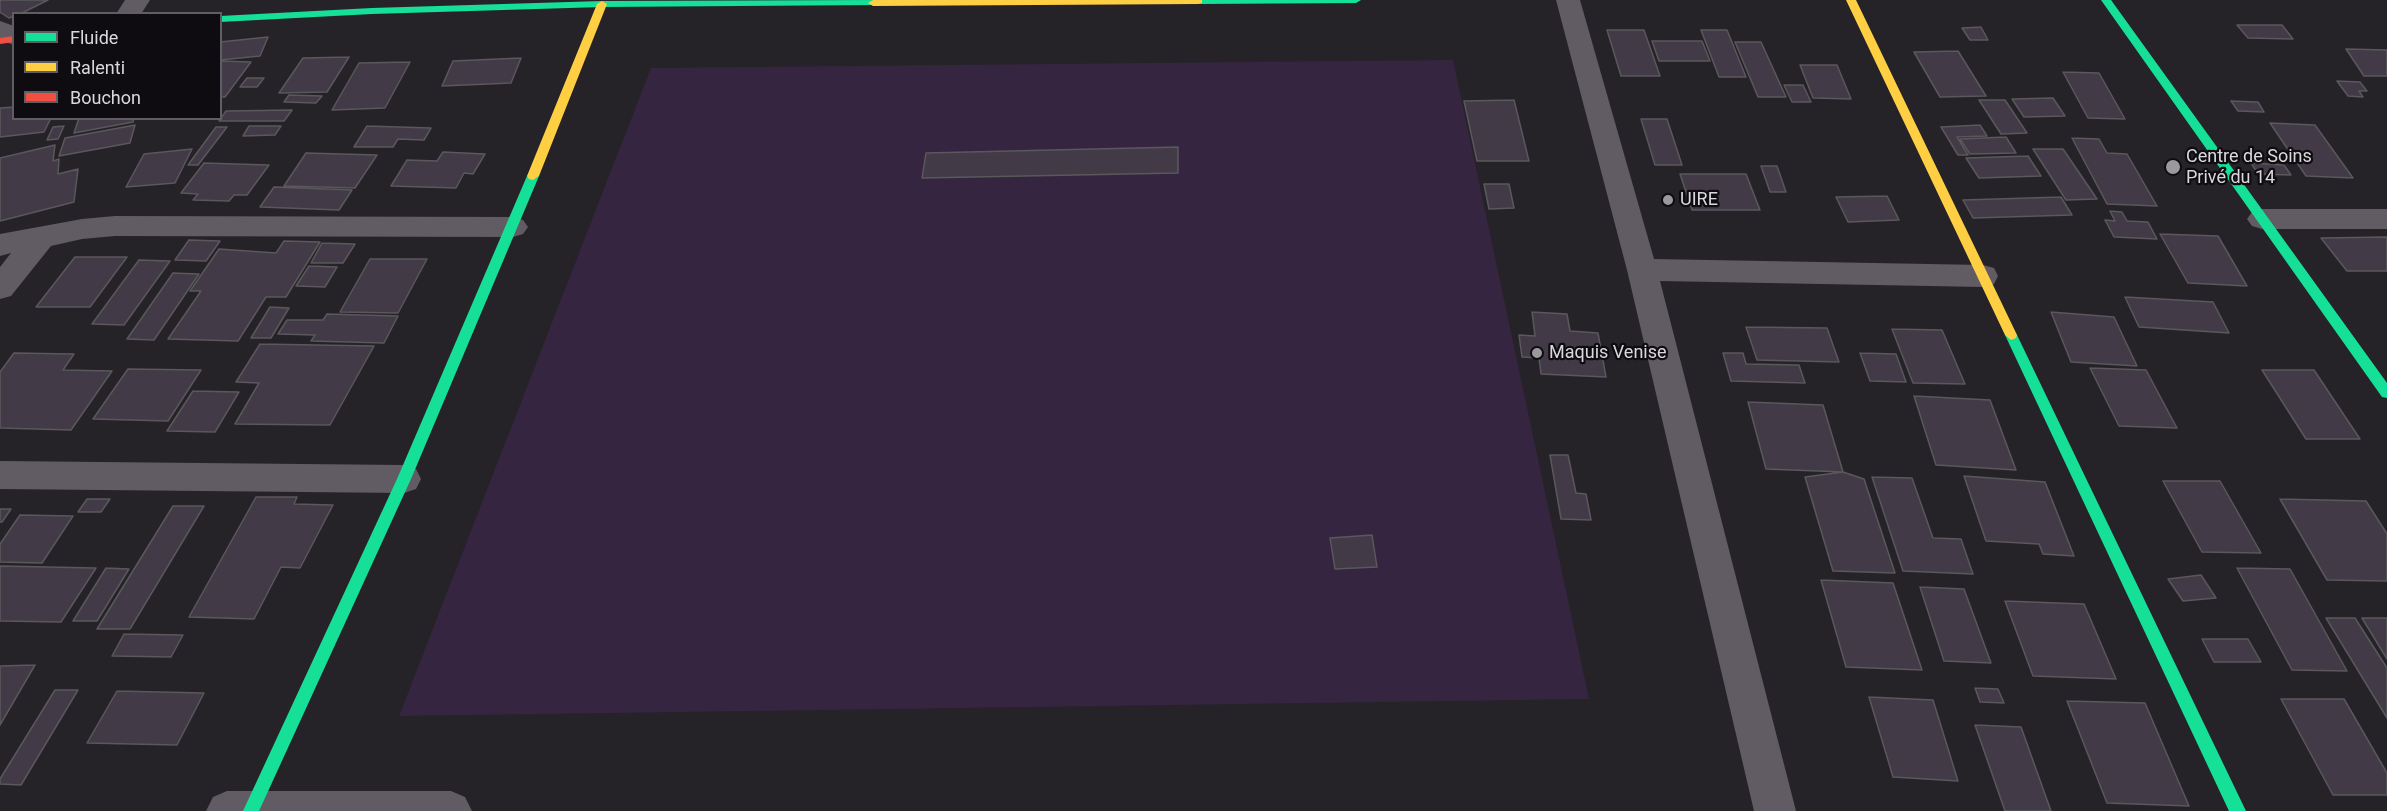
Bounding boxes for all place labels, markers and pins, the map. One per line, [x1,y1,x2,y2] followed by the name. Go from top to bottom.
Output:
[2186,146,2312,188] place label: Centre de Soins Privé du 14
[2164,158,2182,176] marker: Centre de Soins Privé du 14
[1680,189,1718,211] place label: UIRE
[1661,193,1675,207] marker: UIRE
[1549,342,1667,364] place label: Maquis Venise
[1530,346,1544,360] marker: Maquis Venise

